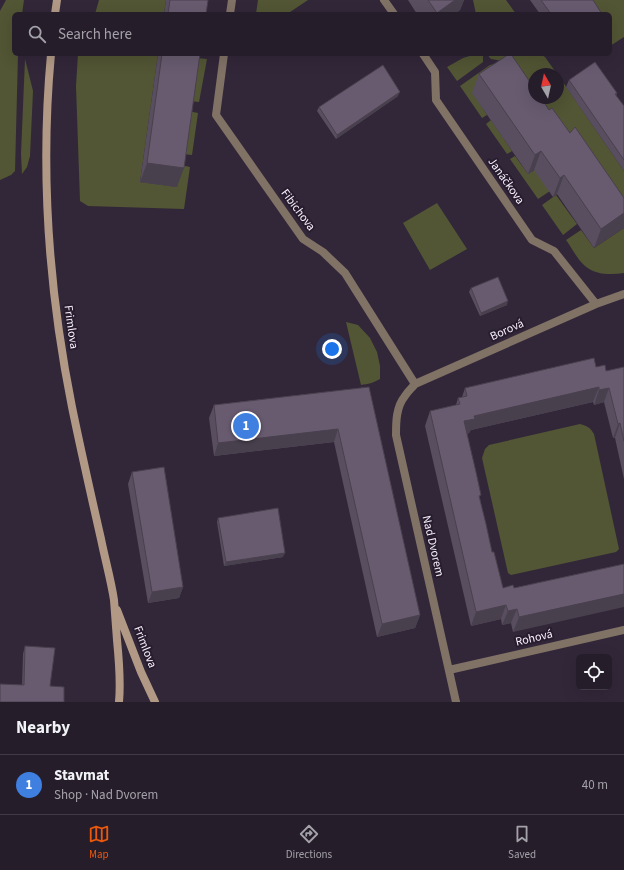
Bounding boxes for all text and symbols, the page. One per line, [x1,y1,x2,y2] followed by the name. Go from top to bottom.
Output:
[12,12,612,56] search box
[26,23,48,45] icon: search
[58,24,132,45] text: Search here
[528,68,564,104] north arrow
[484,154,528,208] street label: Janáčkova
[277,186,319,234] street label: Fibichova
[60,304,82,350] street label: Frimlova
[487,315,527,345] street label: Borová
[322,339,342,359] your location
[233,411,259,441] pin: 1
[418,514,448,578] street label: Nad Dvorem
[129,624,161,670] street label: Frimlova
[514,625,554,651] street label: Rohová
[576,654,612,690] map controls
[576,654,612,690] button: locate
[16,716,70,740] text: Nearby
[54,765,109,786] text: Stavmat
[26,776,32,794] text: 1
[582,776,608,794] text: 40 m
[54,786,158,804] text: Shop · Nad Dvorem
[88,823,110,862] tab: Map
[286,823,332,862] tab: Directions
[508,823,536,862] tab: Saved

